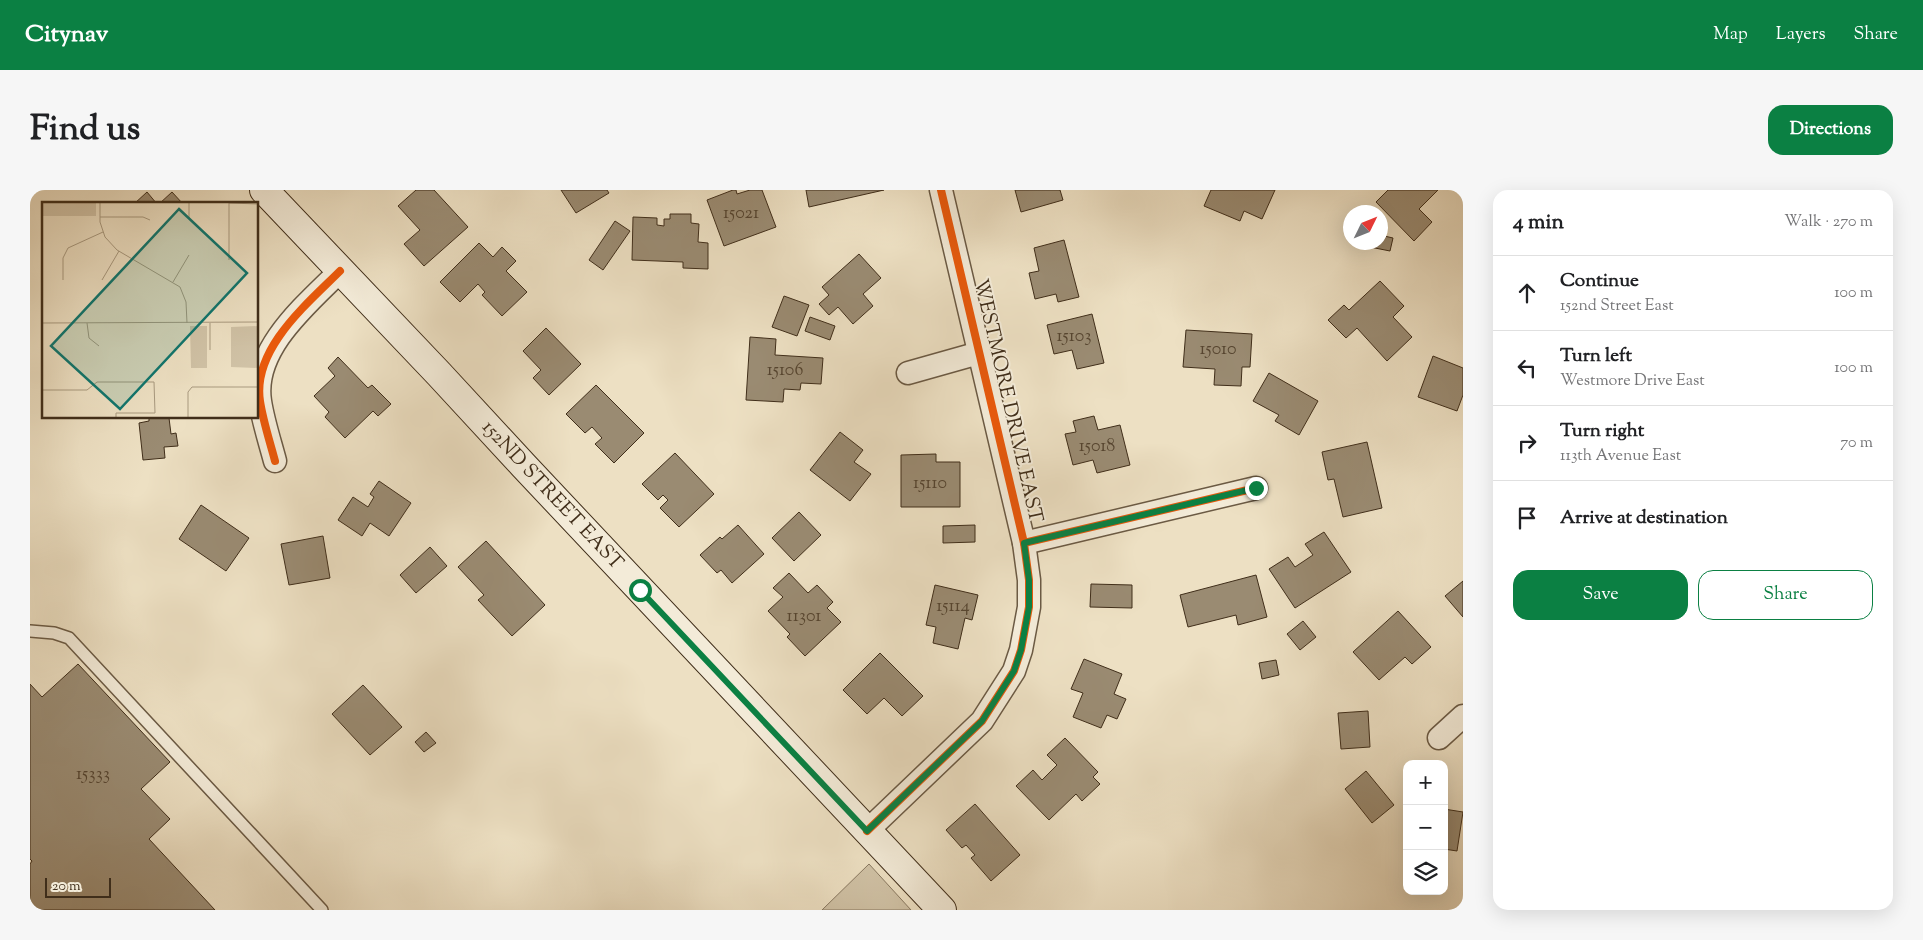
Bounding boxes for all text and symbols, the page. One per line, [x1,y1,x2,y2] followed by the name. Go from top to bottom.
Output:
[25,18,108,52] text: Citynav
[1713,22,1748,48] text: Map
[1776,22,1826,48] text: Layers
[1854,22,1898,48] text: Share
[30,105,140,156] text: Find us
[1768,105,1893,155] button: Directions
[723,201,759,227] house number: 15021
[42,202,259,419] inset map
[1343,205,1388,250] north arrow
[1513,208,1564,238] text: 4 min
[1784,211,1873,234] text: Walk · 270 m
[1560,268,1639,295] text: Continue
[965,276,1049,526] street label: WESTMORE DRIVE EAST
[1513,279,1541,307] icon: ahead
[1834,282,1873,305] text: 100 m
[1560,295,1674,318] text: 152nd Street East
[1056,324,1092,350] house number: 15103
[1199,337,1237,363] house number: 15010
[1560,343,1632,370] text: Turn left
[1513,354,1541,382] icon: left
[1834,357,1873,380] text: 100 m
[767,358,803,384] house number: 15106
[1560,370,1705,393] text: Westmore Drive East
[475,414,630,577] street label: 152ND STREET EAST
[1560,418,1644,445] text: Turn right
[1513,429,1541,457] icon: right
[1840,432,1873,455] text: 70 m
[1079,434,1115,460] house number: 15018
[1560,445,1681,468] text: 113th Avenue East
[913,471,947,497] house number: 15110
[1245,477,1268,500] route end
[1513,504,1541,532] icon: arrive
[1560,505,1728,532] text: Arrive at destination
[1513,570,1688,620] button: Save
[1698,570,1873,620] button: Share
[629,579,652,602] route start
[936,594,970,620] house number: 15114
[787,604,821,630] house number: 11301
[1403,760,1448,895] map controls
[1403,760,1448,805] button: +
[76,762,110,788] house number: 15333
[1403,805,1448,850] button: −
[1403,850,1448,895] button: layers
[45,875,111,898] scale bar
[52,877,81,897] text: 20 m

